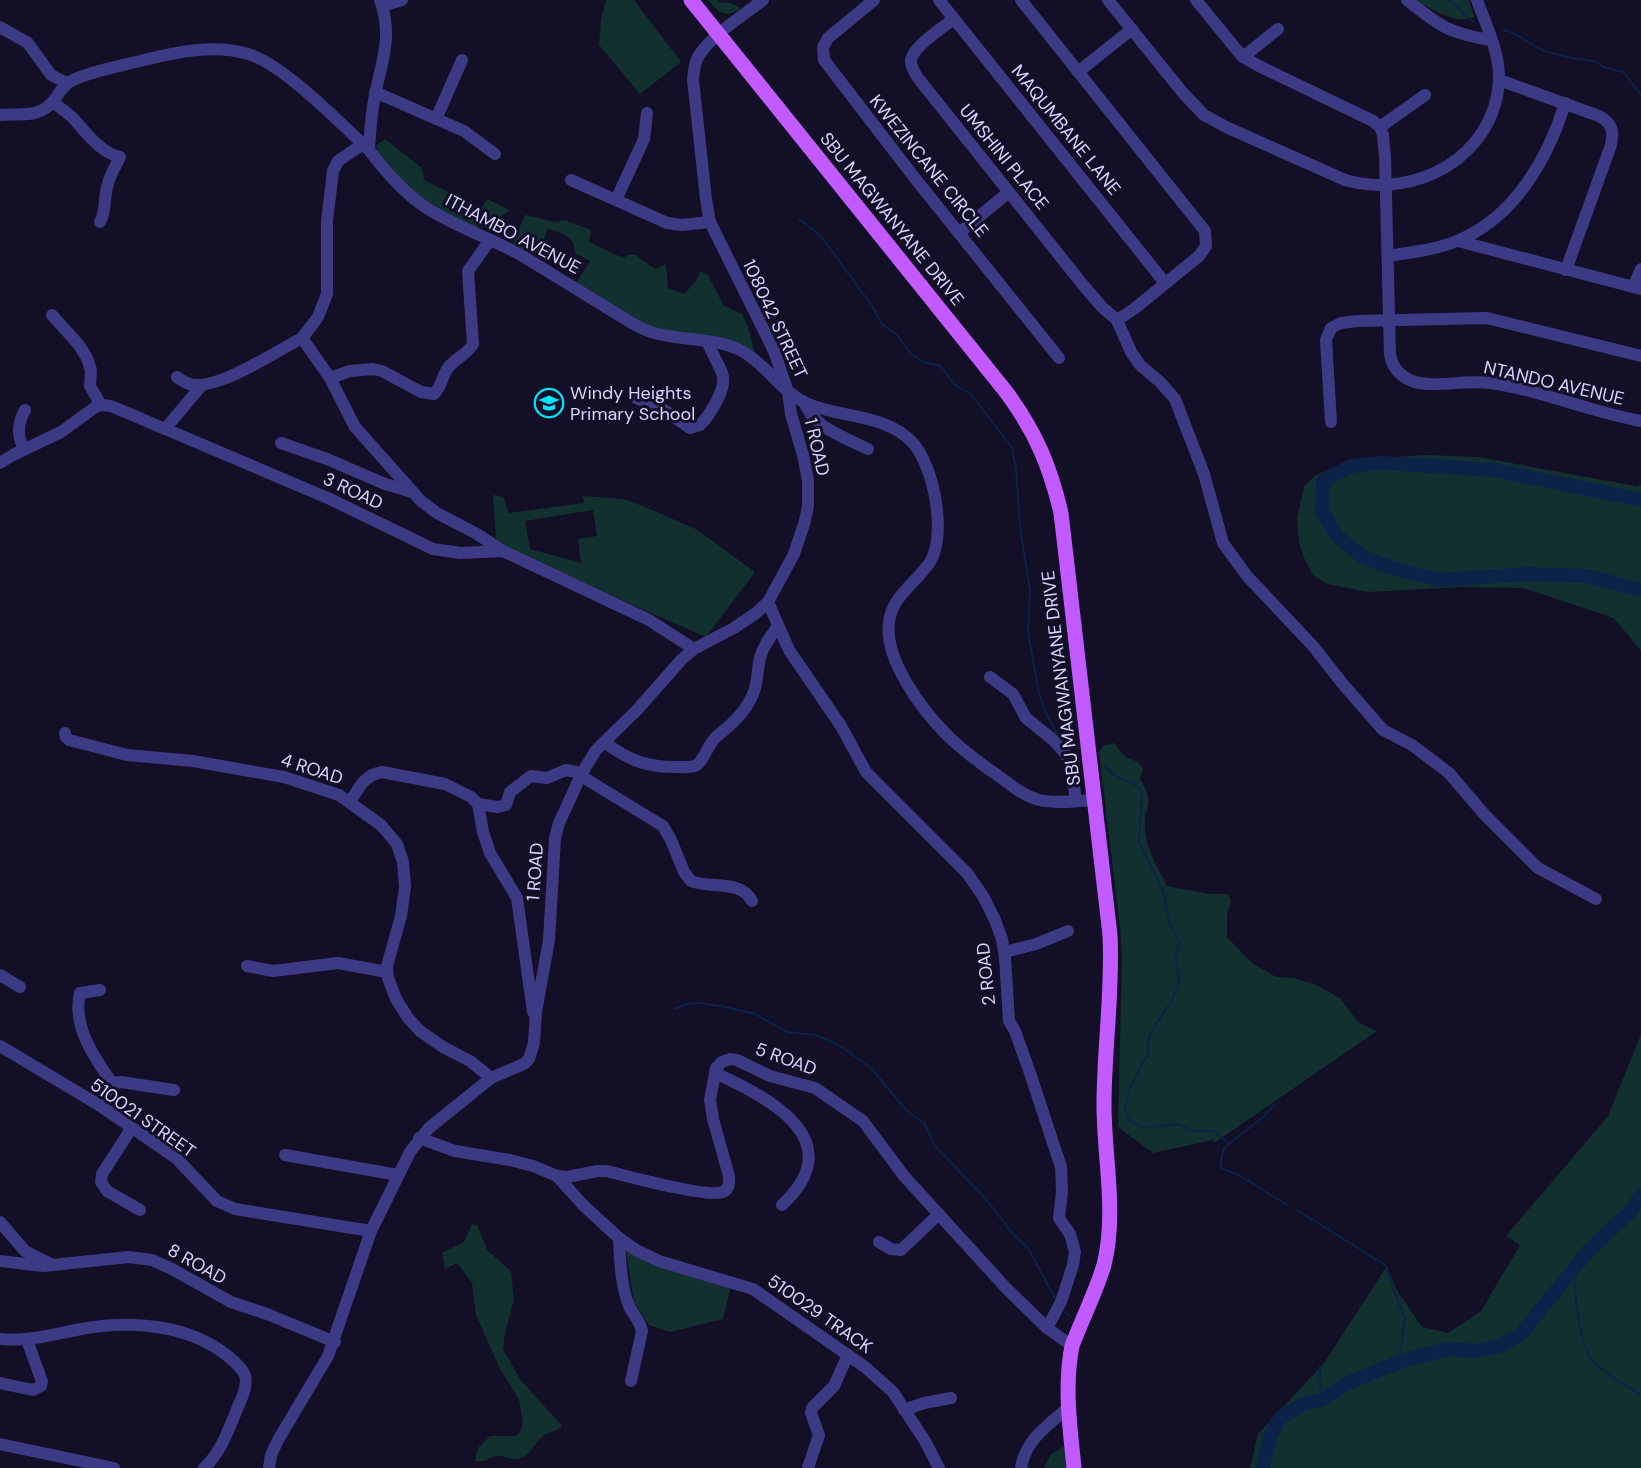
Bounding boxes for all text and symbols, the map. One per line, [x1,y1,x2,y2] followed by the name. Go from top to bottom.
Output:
[1006,60,1126,200] street label: MAQUMBANE LANE
[864,90,994,242] street label: KWEZINCANE CIRCLE
[954,99,1054,215] street label: UMSHINI PLACE
[815,127,969,311] street label: SBU MAGWANYANE DRIVE
[441,188,585,280] street label: ITHAMBO AVENUE
[737,256,813,382] street label: 108042 STREET
[1481,355,1627,411] street label: NTANDO AVENUE
[570,381,695,426] place label: Windy Heights Primary School
[533,387,565,419] school or university icon: Windy Heights Primary School
[799,416,835,478] street label: 1 ROAD
[319,467,387,515] street label: 3 ROAD
[1036,569,1086,787] street label: SBU MAGWANYANE DRIVE
[278,748,346,790] street label: 4 ROAD
[521,842,549,902] street label: 1 ROAD
[971,941,1001,1007] street label: 2 ROAD
[752,1037,820,1081] street label: 5 ROAD
[86,1073,200,1163] street label: 510021 STREET
[163,1238,231,1290] street label: 8 ROAD
[763,1269,878,1359] street label: 510029 TRACK

